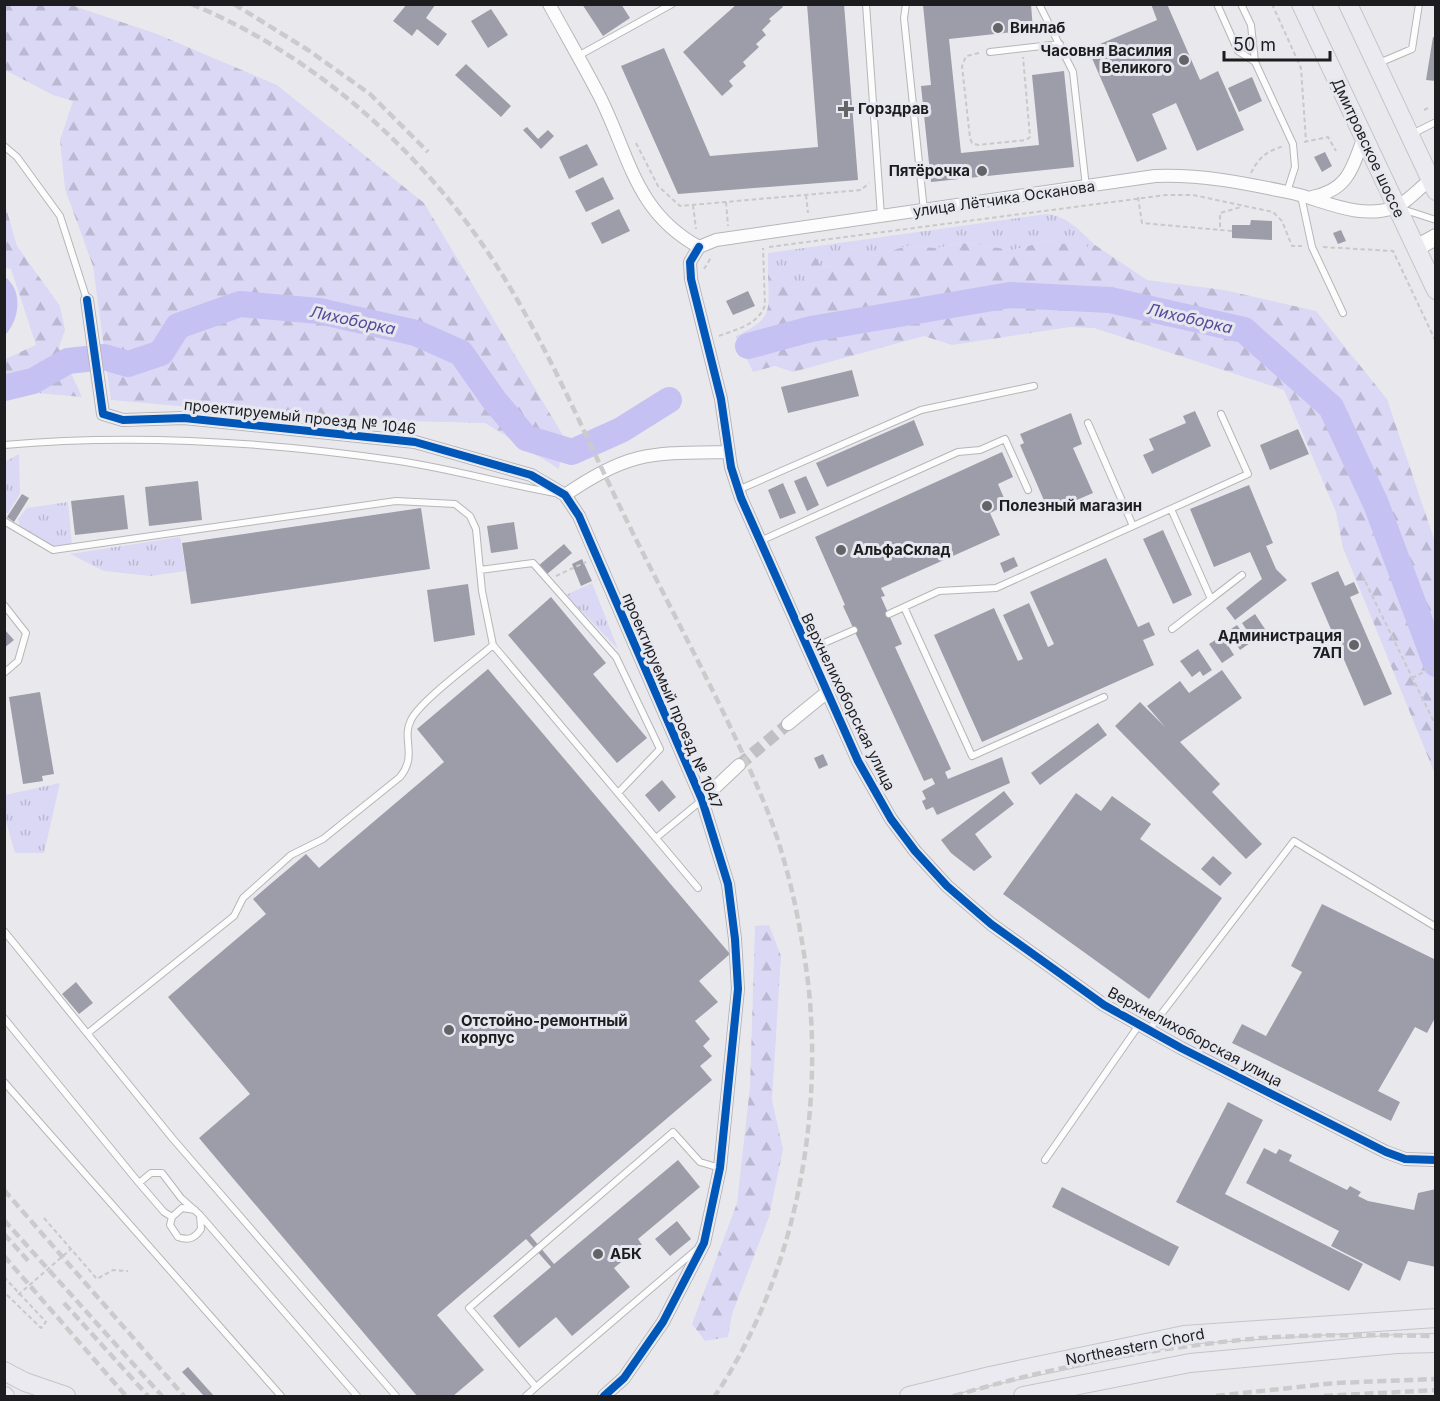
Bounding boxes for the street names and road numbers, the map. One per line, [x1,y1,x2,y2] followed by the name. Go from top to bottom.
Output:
[1328,75,1409,221] street label: Дмитровское шоссе
[912,176,1096,221] street label: улица Лётчика Осканова
[183,395,417,438] street label: проектируемый проезд № 1046
[618,590,727,812] street label: проектируемый проезд № 1047
[797,610,900,794] street label: Верхнелихоборская улица
[1105,982,1286,1091] street label: Верхнелихоборская улица
[1064,1324,1206,1369] street label: Northeastern Chord

